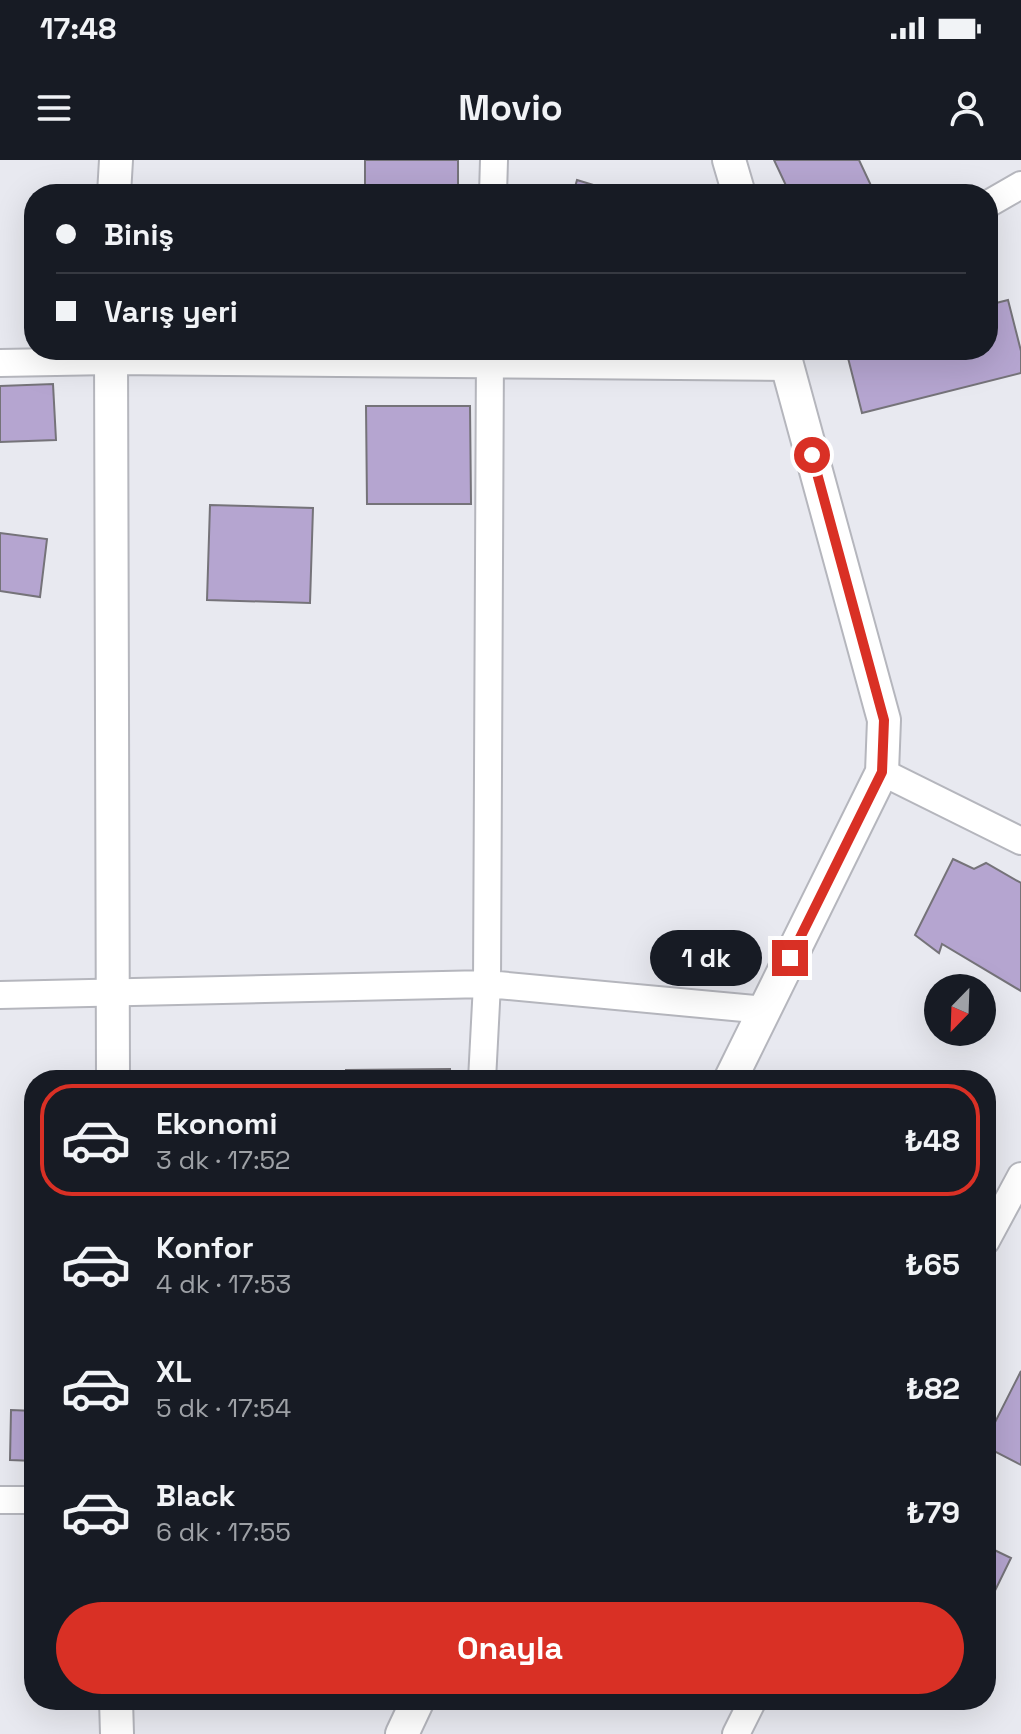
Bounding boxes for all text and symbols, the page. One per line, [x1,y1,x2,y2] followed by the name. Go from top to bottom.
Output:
[40,9,116,48] text: 17:48
[458,85,563,131] text: Movio
[32,86,76,130] icon: menu
[945,86,989,130] icon: person
[104,215,174,254] text: Biniş
[104,292,238,331] text: Varış yeri
[794,437,830,473] route start
[650,930,762,986] callout: 1 dk
[772,940,808,976] route end
[681,941,731,975] text: 1 dk
[924,974,996,1046] north arrow
[924,974,996,1046] map controls
[60,1104,132,1176] icon: car
[156,1104,277,1143] text: Ekonomi
[904,1121,960,1160] text: ₺48
[156,1143,291,1177] text: 3 dk · 17:52
[60,1228,132,1300] icon: car
[156,1228,254,1267] text: Konfor
[905,1245,960,1284] text: ₺65
[156,1267,291,1301] text: 4 dk · 17:53
[60,1352,132,1424] icon: car
[156,1352,192,1391] text: XL
[906,1369,960,1408] text: ₺82
[156,1391,291,1425] text: 5 dk · 17:54
[60,1476,132,1548] icon: car
[156,1476,235,1515] text: Black
[906,1493,960,1532] text: ₺79
[156,1515,291,1549] text: 6 dk · 17:55
[56,1602,964,1694] button: Onayla

